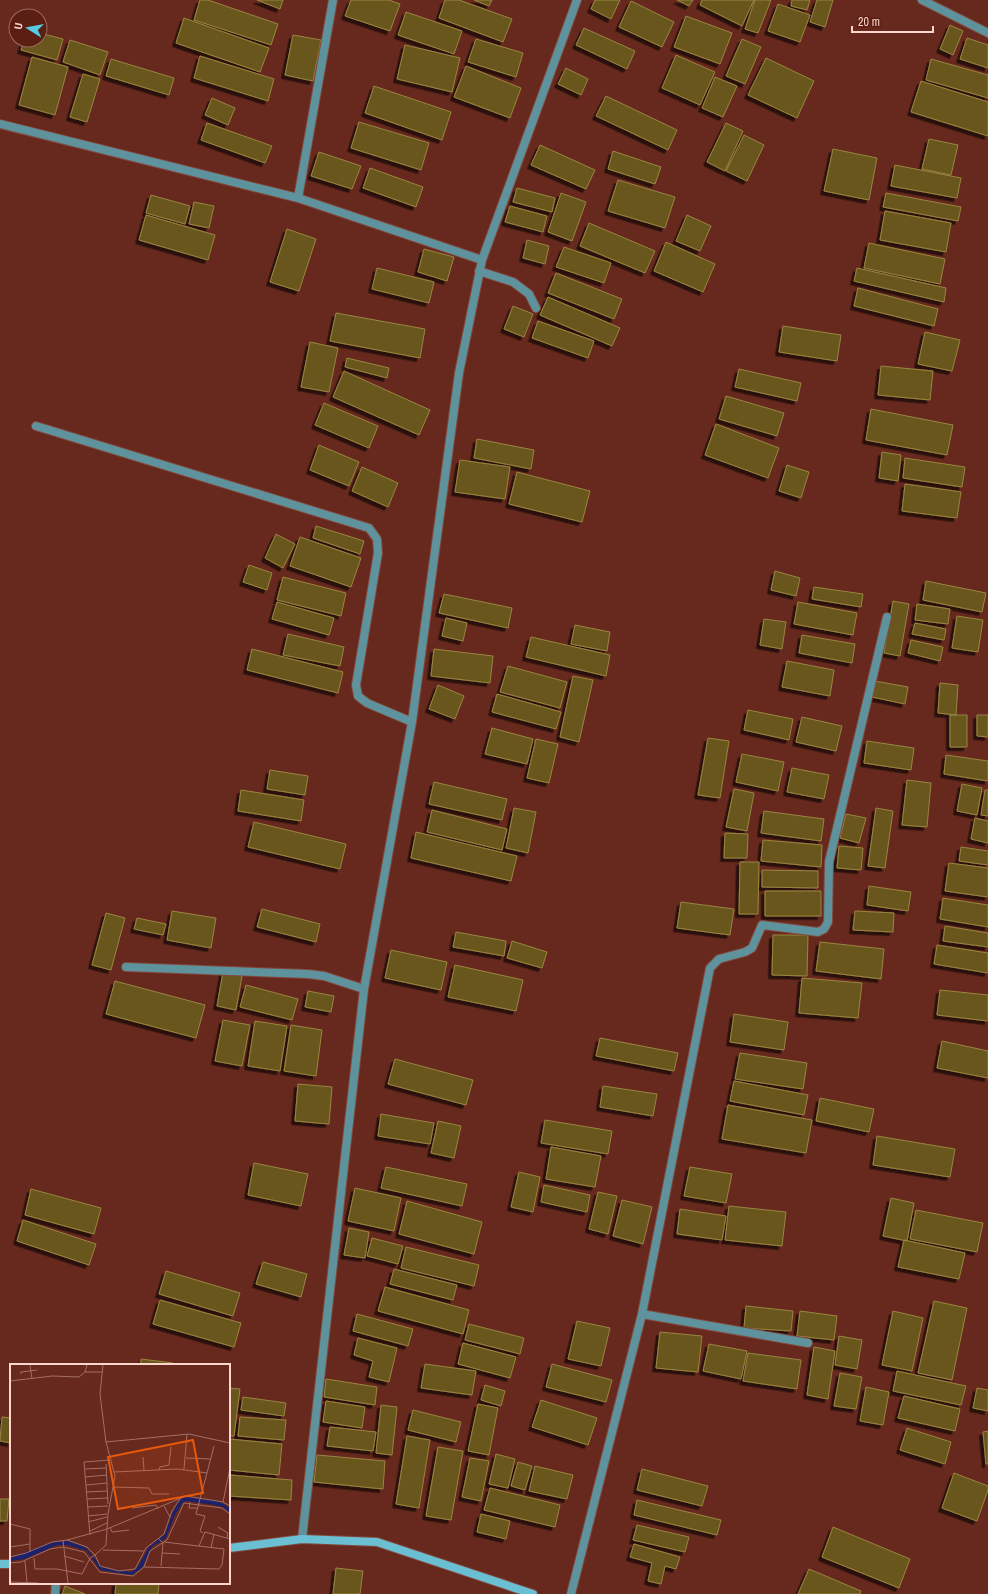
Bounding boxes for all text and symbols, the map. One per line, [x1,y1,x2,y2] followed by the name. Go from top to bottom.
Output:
[8,8,48,48] north arrow
[852,8,933,34] scale bar
[858,14,880,30] text: 20 m
[11,22,26,31] text: U
[10,1364,230,1584] inset map

